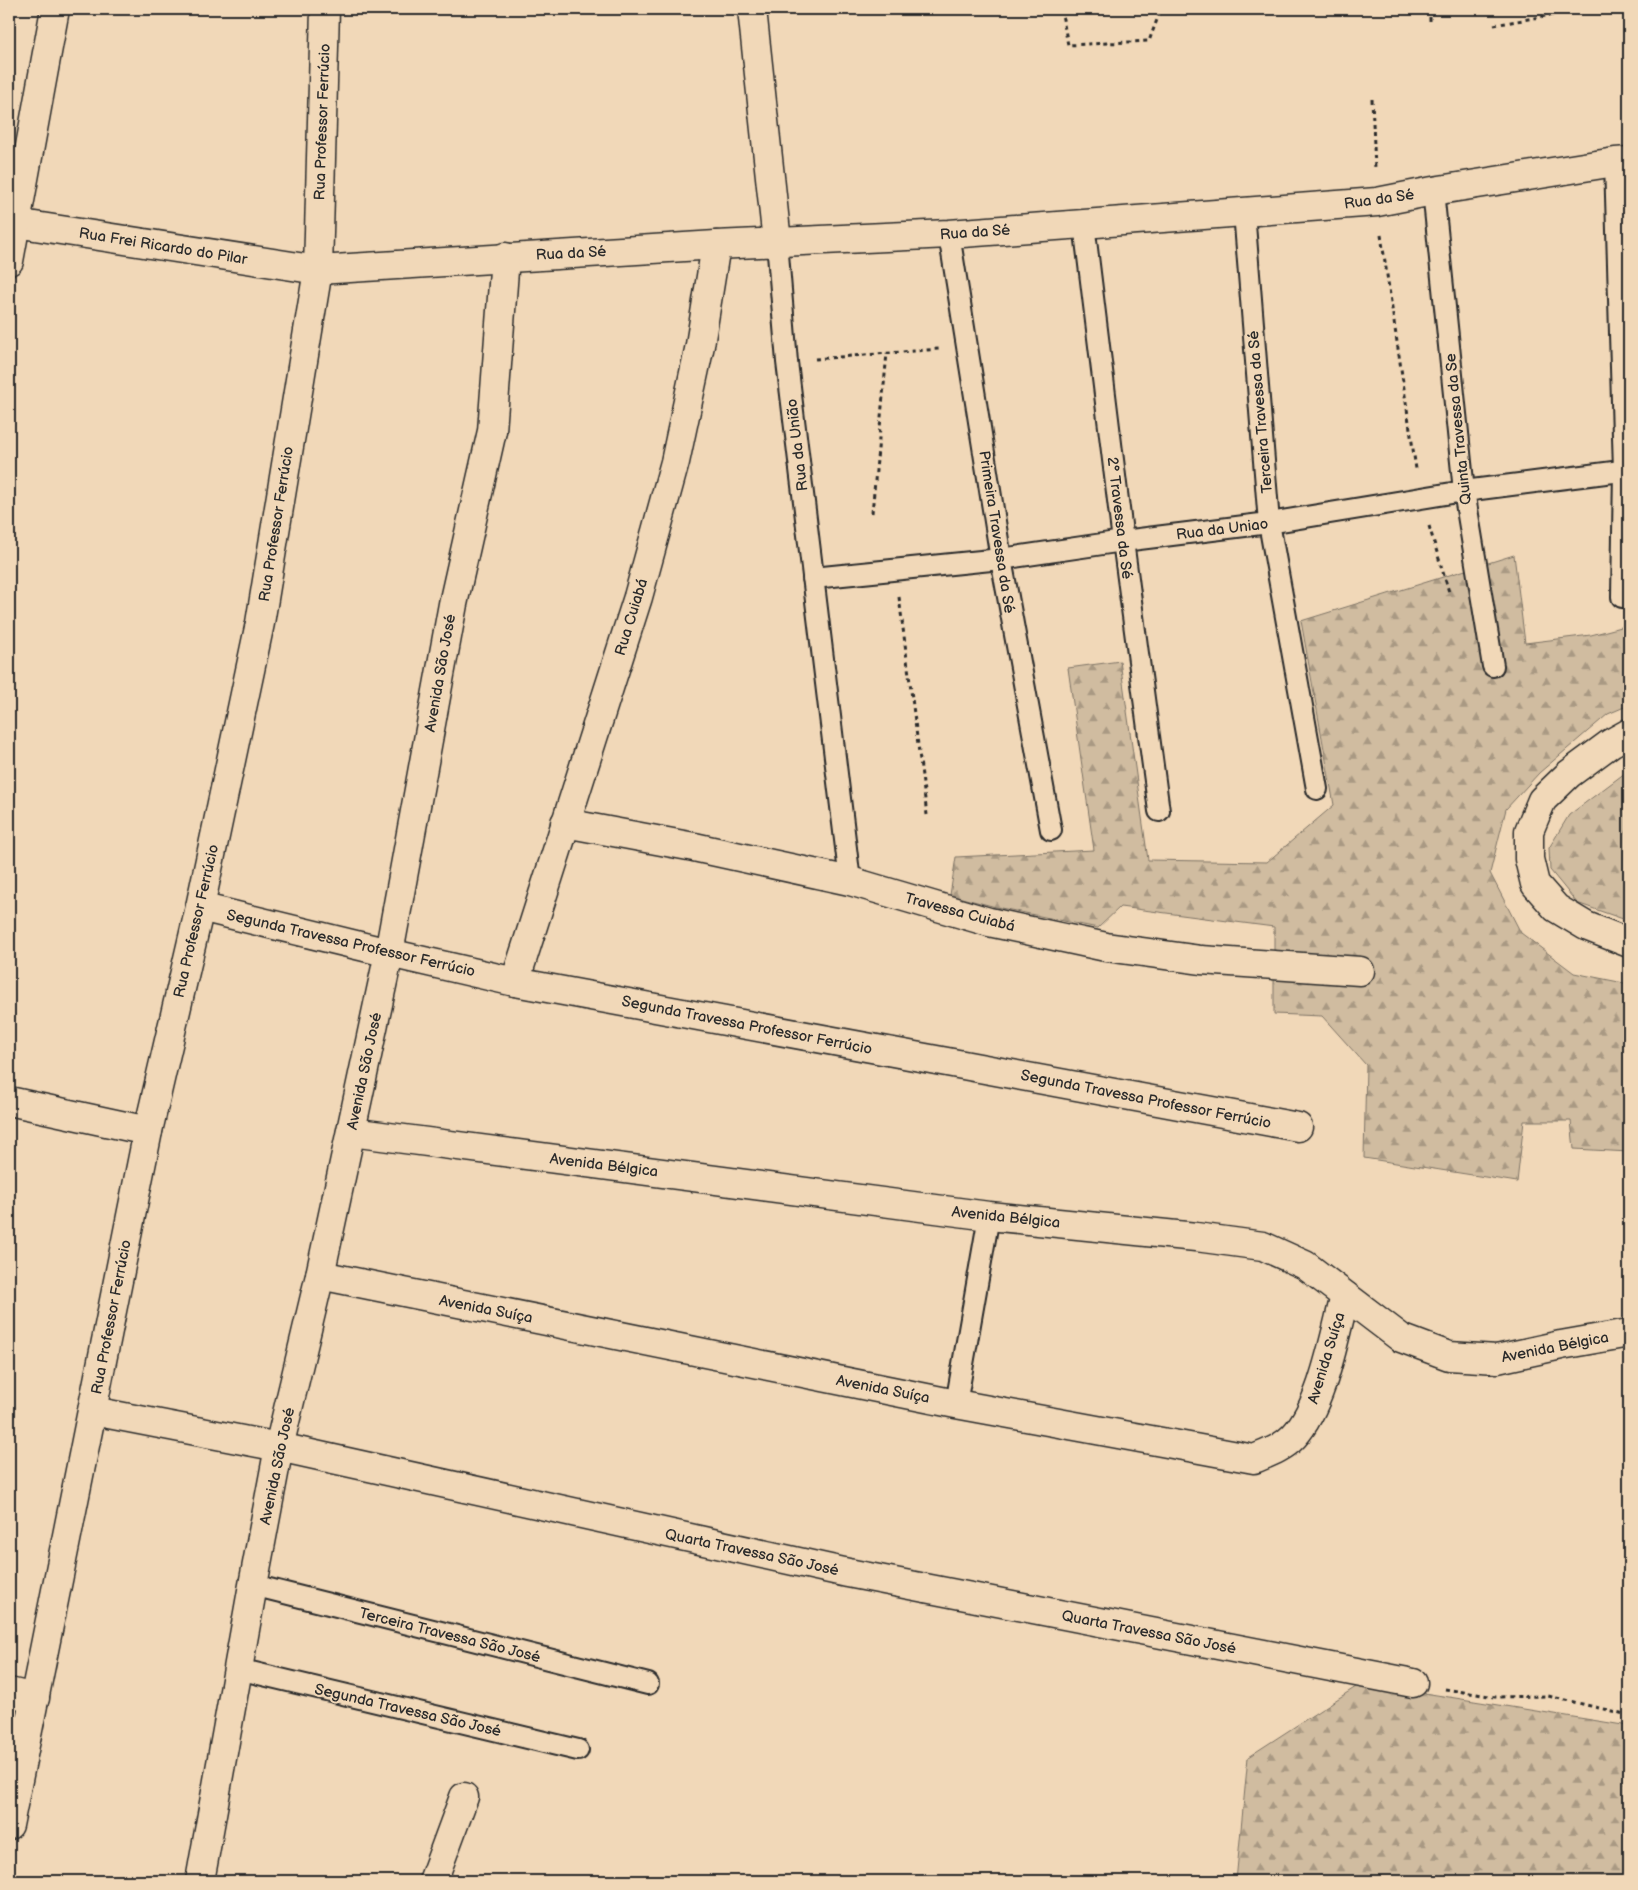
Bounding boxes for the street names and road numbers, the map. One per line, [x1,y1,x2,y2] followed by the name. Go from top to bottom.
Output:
[310,43,335,201] street label: Rua Professor Ferrúcio
[1343,185,1415,214] street label: Rua da Sé
[939,221,1011,244] street label: Rua da Sé
[77,224,249,269] street label: Rua Frei Ricardo do Pilar
[535,242,607,265] street label: Rua da Sé
[1244,330,1277,494] street label: Terceira Travessa da Sé
[1441,352,1476,506] street label: Quinta Travessa da Se
[782,398,813,492] street label: Rua da União
[255,445,298,603] street label: Rua Professor Ferrúcio
[974,449,1019,615] street label: Primeira Travessa da Sé
[1103,456,1136,580] street label: 2° Travessa da Sé
[1175,514,1269,545] street label: Rua da Uniao
[611,576,652,658] street label: Rua Cuiabá
[421,613,460,734] street label: Avenida São José
[170,843,223,1000] street label: Rua Professor Ferrúcio
[903,889,1017,936] street label: Travessa Cuiabá
[225,906,477,981] street label: Segunda Travessa Professor Ferrúcio
[620,992,874,1059] street label: Segunda Travessa Professor Ferrúcio
[343,1011,386,1132] street label: Avenida São José
[1019,1066,1273,1133] street label: Segunda Travessa Professor Ferrúcio
[549,1149,659,1182] street label: Avenida Bélgica
[951,1202,1061,1233] street label: Avenida Bélgica
[87,1238,136,1396] street label: Rua Professor Ferrúcio
[437,1291,534,1328] street label: Avenida Suíça
[1304,1310,1349,1406] street label: Avenida Suíça
[1500,1328,1610,1367] street label: Avenida Bélgica
[834,1371,931,1408] street label: Avenida Suíça
[256,1406,299,1527] street label: Avenida São José
[663,1525,841,1580] street label: Quarta Travessa São José
[357,1604,542,1667] street label: Terceira Travessa São José
[1060,1606,1238,1659] street label: Quarta Travessa São José
[313,1680,503,1741] street label: Segunda Travessa São José

